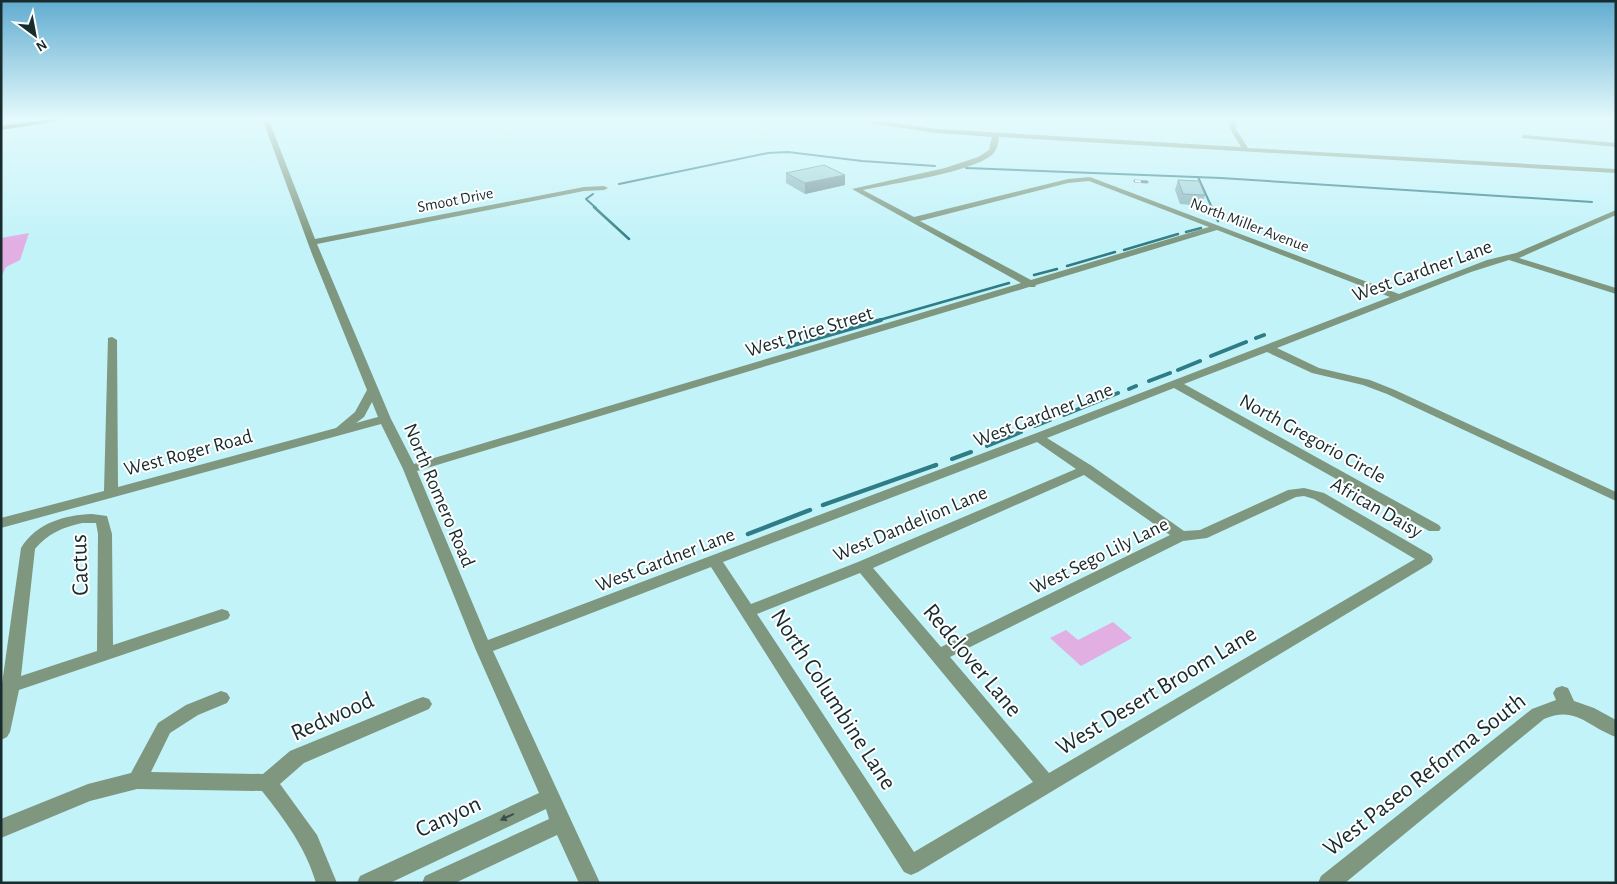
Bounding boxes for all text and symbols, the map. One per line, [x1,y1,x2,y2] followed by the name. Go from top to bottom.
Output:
[10,10,60,60] north arrow
[34,37,49,54] text: N
[416,185,494,215] street label: Smoot Drive
[1188,195,1311,255] street label: North Miller Avenue
[1350,236,1495,305] street label: West Gardner Lane
[743,303,876,361] street label: West Price Street
[971,379,1116,451] street label: West Gardner Lane
[1236,390,1389,487] street label: North Gregorio Circle
[400,421,478,570] street label: North Romero Road
[122,426,255,480] street label: West Roger Road
[1327,474,1426,542] street label: African Daisy
[831,482,990,565] street label: West Dandelion Lane
[1027,514,1172,598] street label: West Sego Lily Lane
[593,524,738,596] street label: West Gardner Lane
[67,534,93,596] street label: Cactus
[918,600,1026,722] street label: Redclover Lane
[766,605,900,794] street label: North Columbine Lane
[1052,622,1261,760] street label: West Desert Broom Lane
[287,688,377,746] street label: Redwood
[1319,689,1530,861] street label: West Paseo Reforma South
[412,791,485,842] street label: Canyon
[500,814,514,822] one-way arrow

